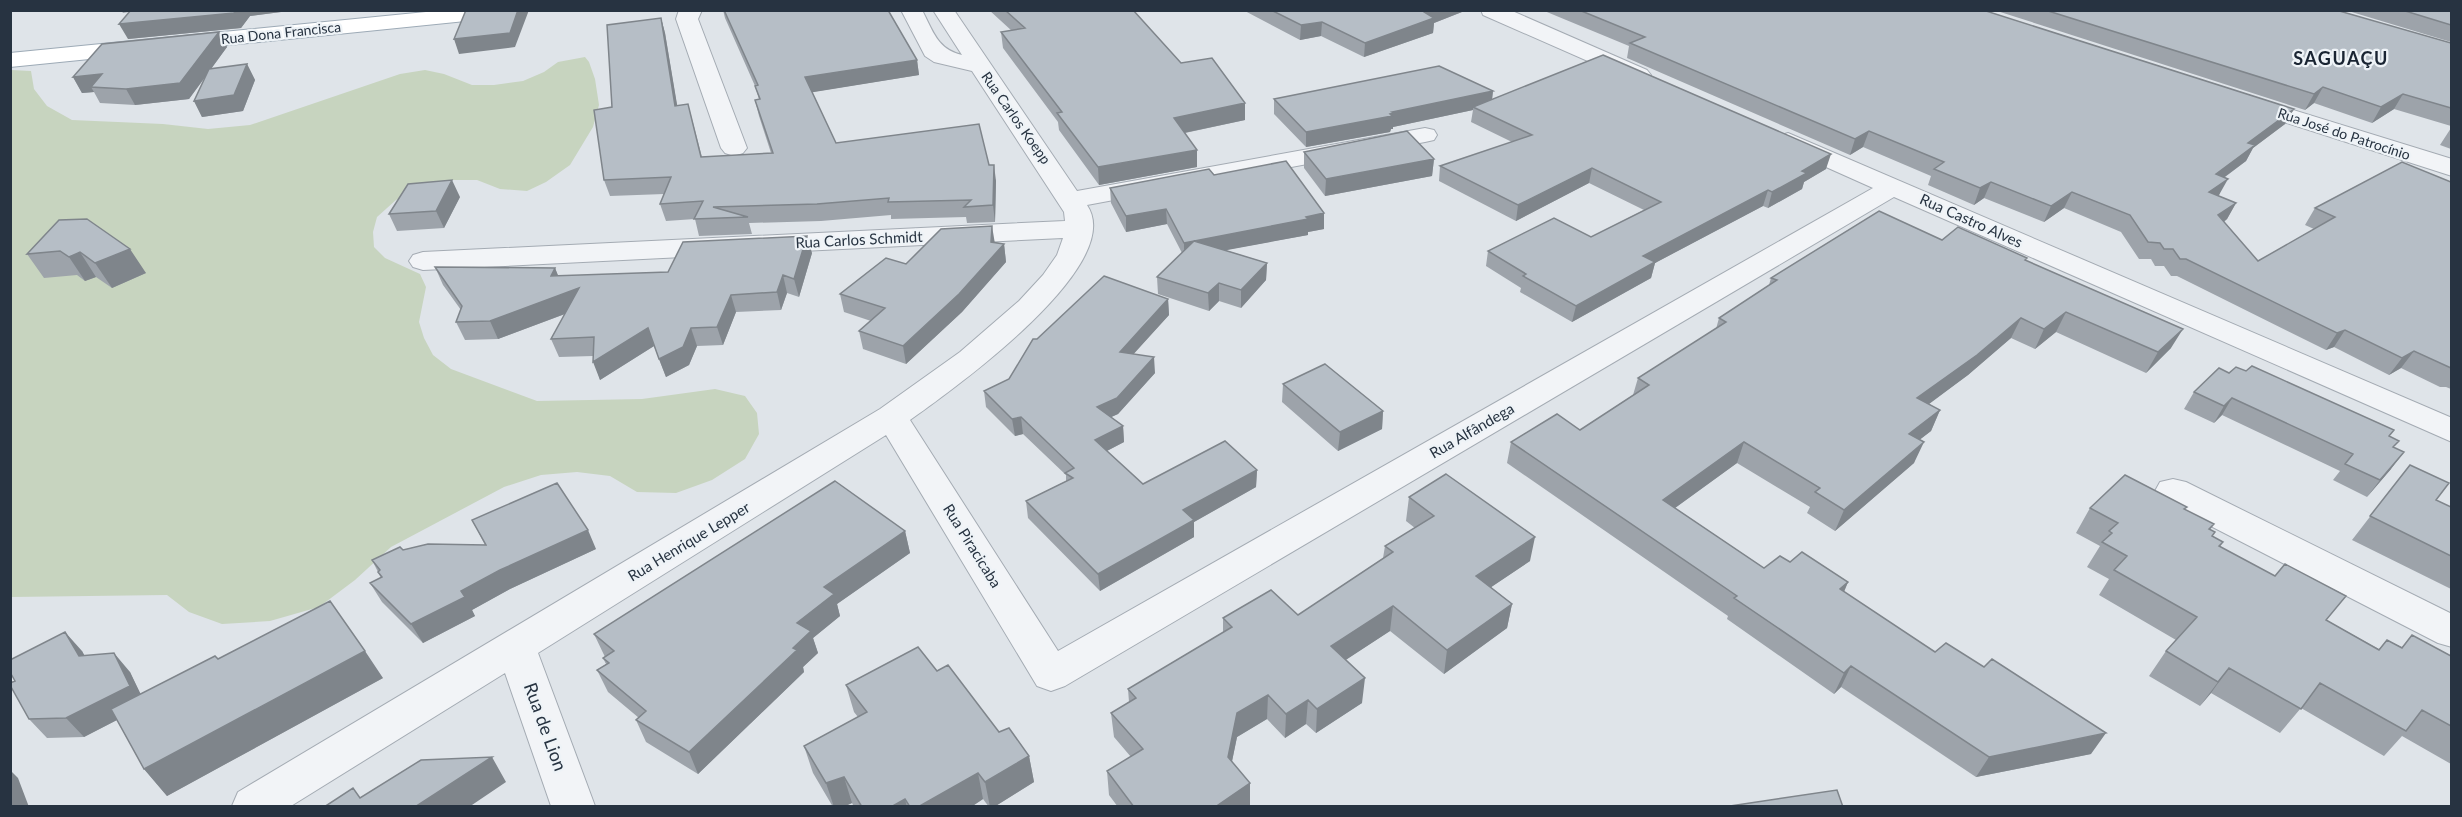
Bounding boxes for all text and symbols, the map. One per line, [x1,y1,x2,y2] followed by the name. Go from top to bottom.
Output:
[220,18,342,47] street label: Rua Dona Francisca
[2293,47,2389,69] district label: SAGUAÇU
[978,68,1055,167] street label: Rua Carlos Koepp
[2276,104,2413,163] street label: Rua José do Patrocínio
[1917,189,2026,251] street label: Rua Castro Alves
[795,227,924,251] street label: Rua Carlos Schmidt
[1426,399,1517,462] street label: Rua Alfândega
[624,497,753,585] street label: Rua Henrique Lepper
[940,500,1006,591] street label: Rua Piracicaba
[520,679,572,774] street label: Rua de Lion

